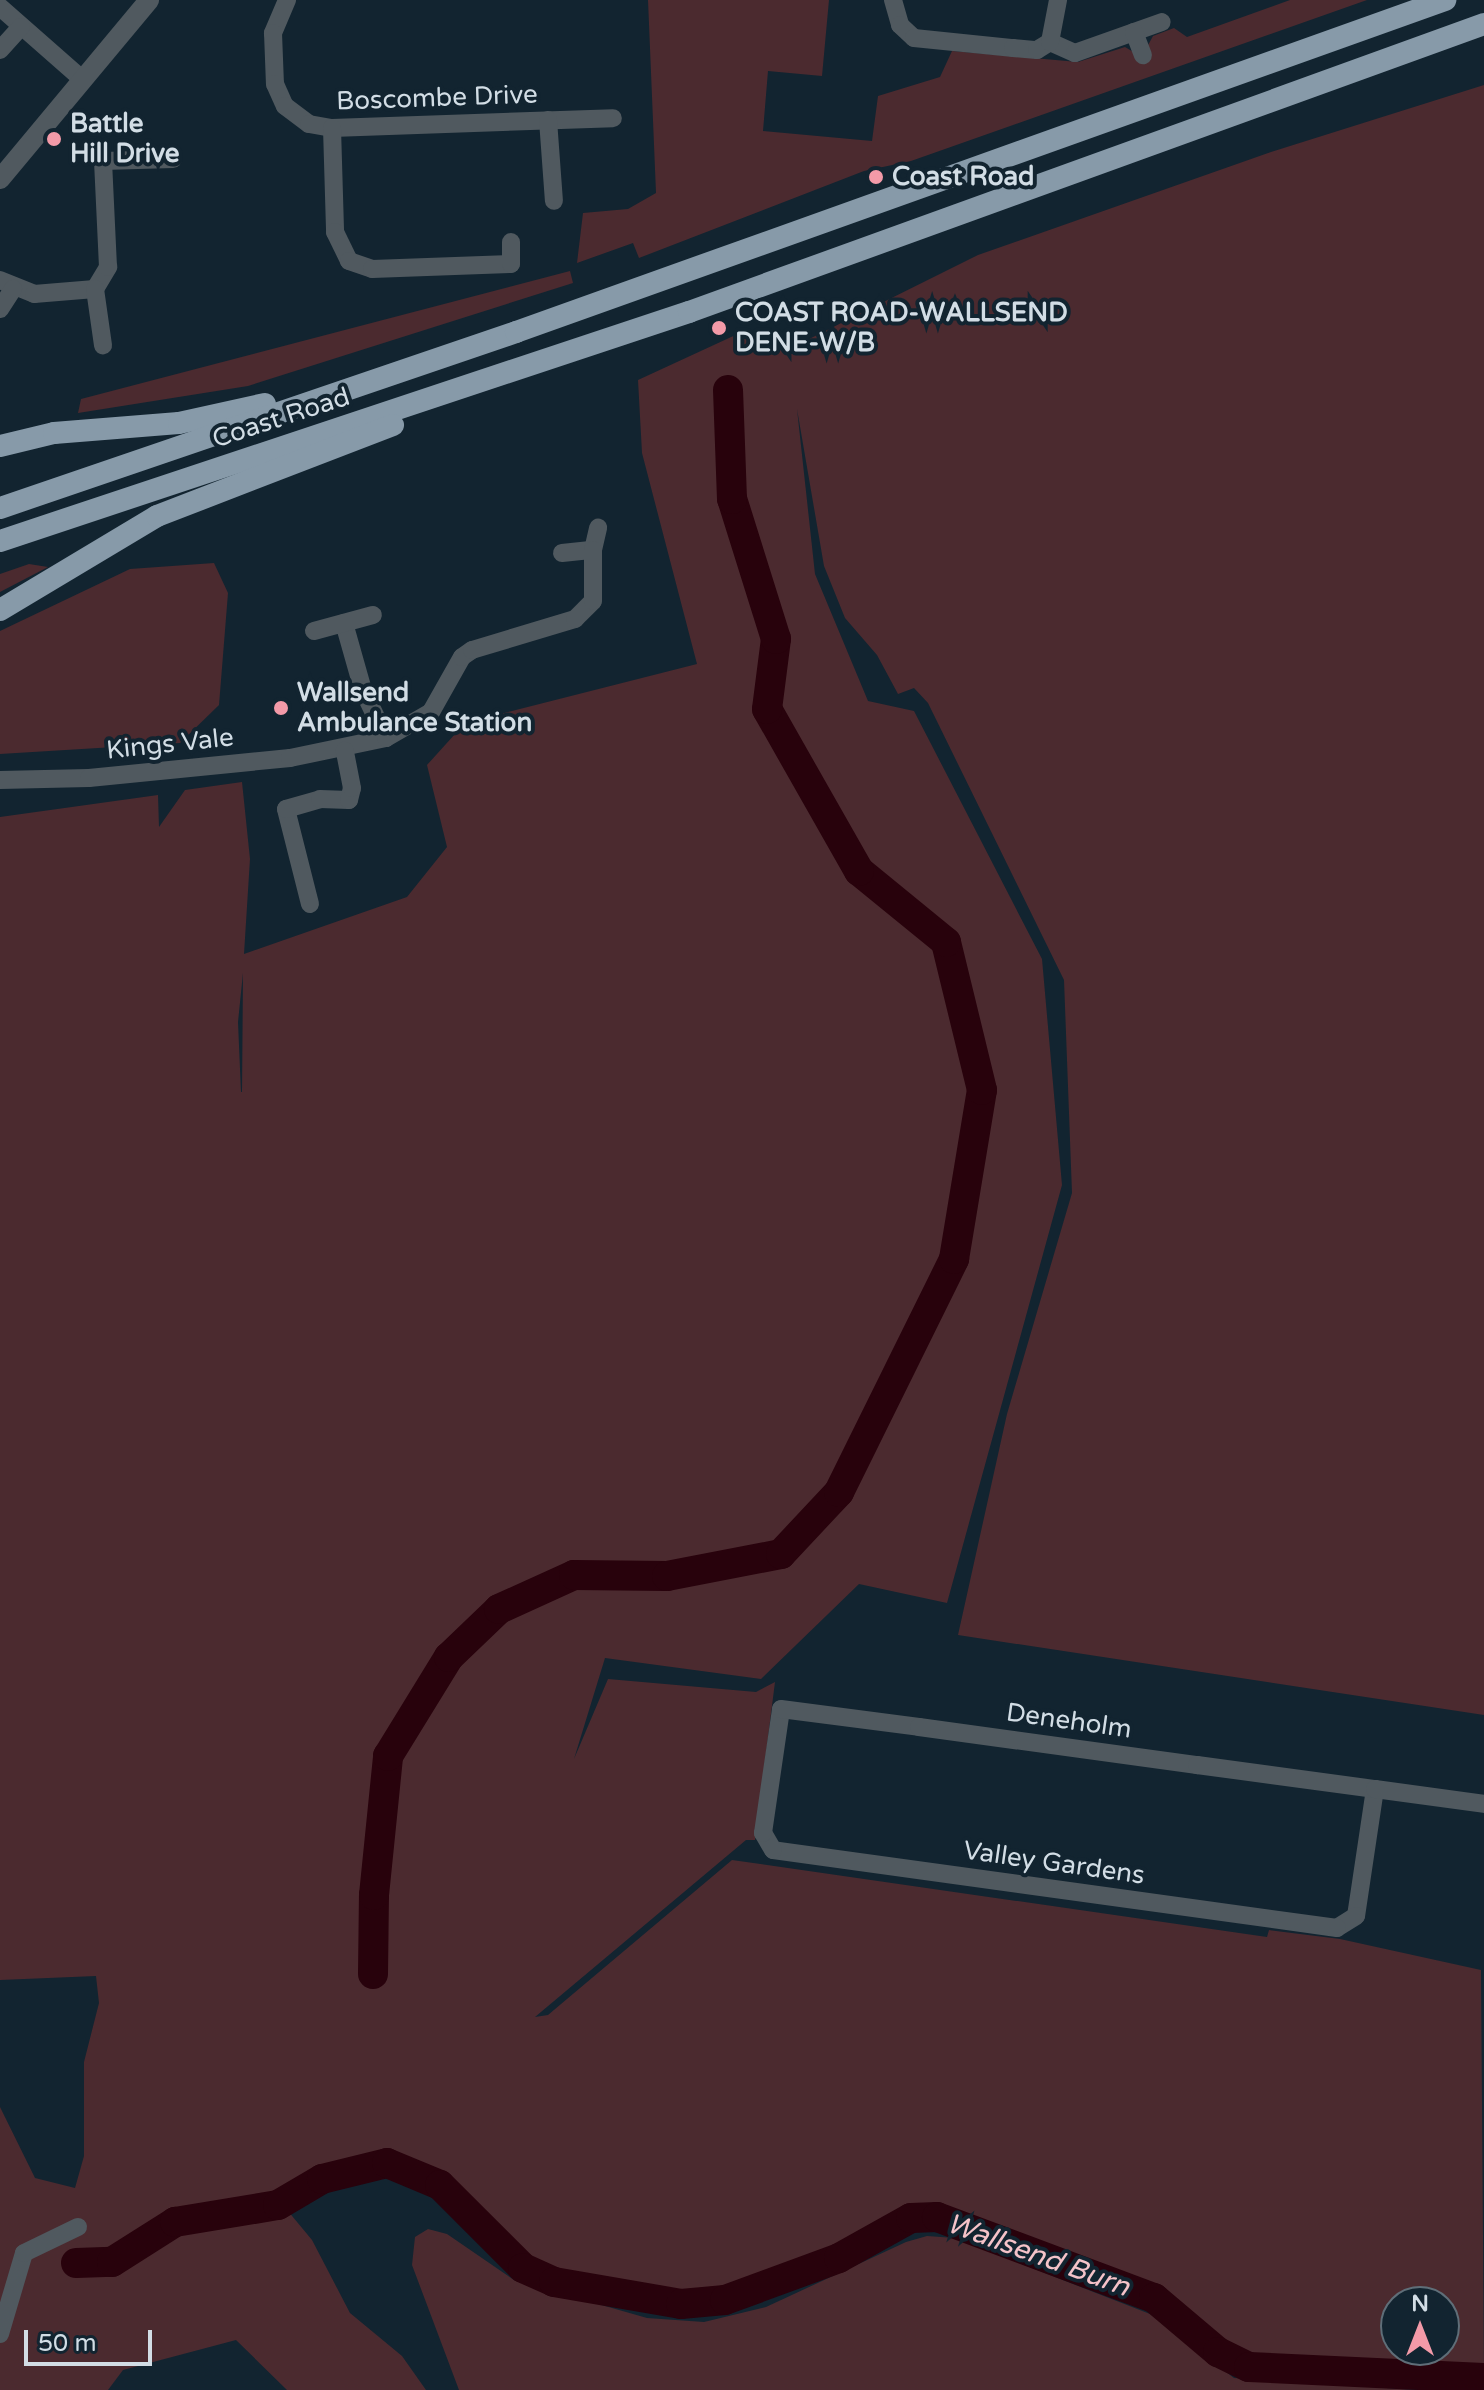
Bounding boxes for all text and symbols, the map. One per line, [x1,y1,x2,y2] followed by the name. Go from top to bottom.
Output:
[336,79,538,117] street label: Boscombe Drive
[70,108,180,170] place label: Battle Hill Drive
[45,130,63,148] marker: Battle Hill Drive
[892,161,1034,193] place label: Coast Road
[867,168,885,186] marker: Coast Road
[735,297,1068,358] place label: COAST ROAD-WALLSEND DENE-W/B
[710,319,728,337] marker: COAST ROAD-WALLSEND DENE-W/B
[208,381,354,455] street label: Coast Road
[297,677,532,738] place label: Wallsend Ambulance Station
[272,699,290,717] marker: Wallsend Ambulance Station
[105,722,235,766] street label: Kings Vale
[1004,1697,1134,1745] street label: Deneholm
[961,1835,1147,1891] street label: Valley Gardens
[942,2206,1134,2304] water label: Wallsend Burn
[1380,2286,1460,2366] north arrow
[1411,2291,1429,2317] text: N
[28,2314,156,2364] scale bar
[38,2329,96,2358] text: 50 m

